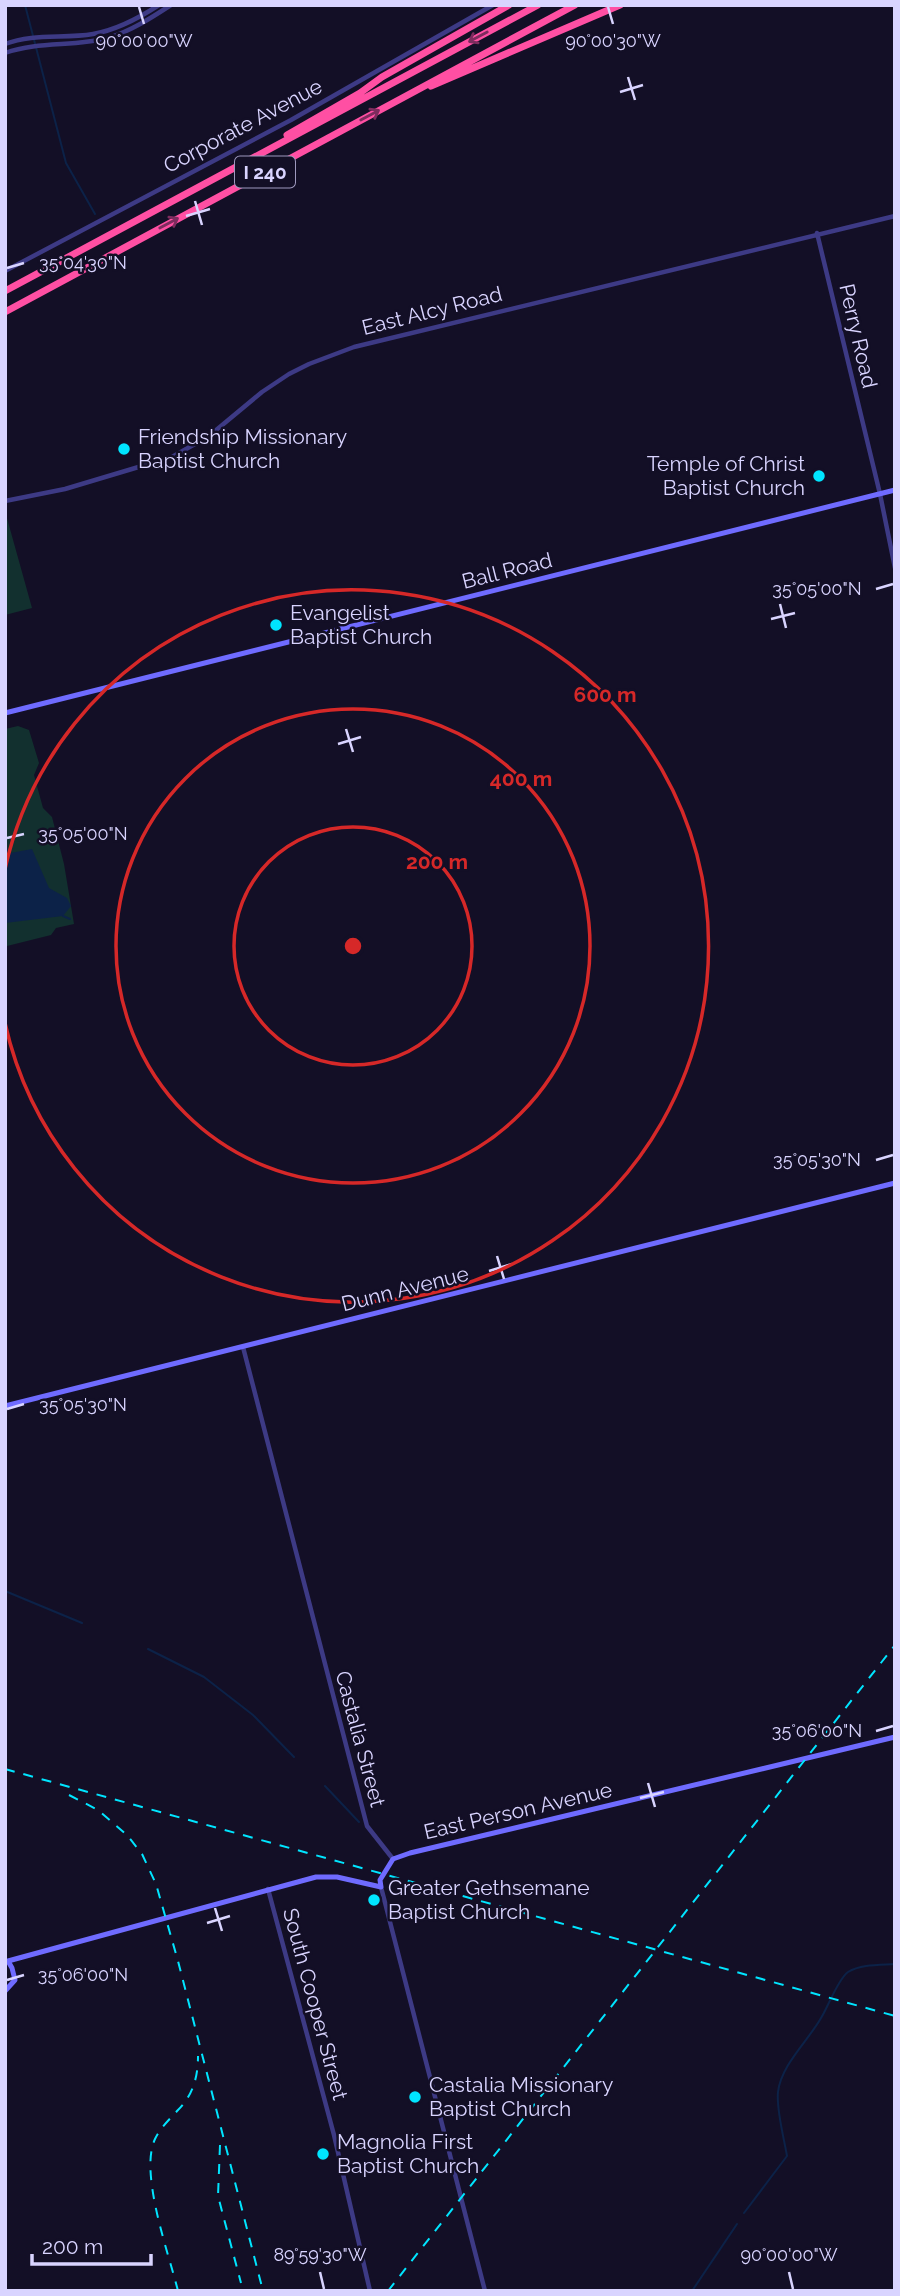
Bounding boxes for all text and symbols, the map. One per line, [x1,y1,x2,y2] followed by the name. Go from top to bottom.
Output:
[95,30,193,51] text: 90°00'00"W
[565,30,661,51] text: 90°00'30"W
[468,31,489,45] one-way arrow
[159,73,326,178] street label: Corporate Avenue
[359,108,379,122] one-way arrow
[235,156,295,188] road number: I 240
[159,216,179,230] one-way arrow
[39,252,127,273] text: 35°04'30"N
[359,281,505,340] street label: East Alcy Road
[834,281,883,391] street label: Perry Road
[138,424,347,473] place label: Friendship Missionary Baptist Church
[116,441,132,457] marker: Friendship Missionary Baptist Church
[647,451,805,500] place label: Temple of Christ Baptist Church
[811,468,827,484] marker: Temple of Christ Baptist Church
[459,547,555,594] street label: Ball Road
[772,578,862,599] text: 35°05'00"N
[290,600,432,649] place label: Evangelist Baptist Church
[268,617,284,633] marker: Evangelist Baptist Church
[573,682,637,707] text: 600 m
[490,766,552,791] text: 400 m
[38,823,128,844] text: 35°05'00"N
[406,849,468,874] text: 200 m
[341,934,365,958] centre of rings
[773,1149,861,1170] text: 35°05'30"N
[339,1261,471,1316] street label: Dunn Avenue
[39,1394,127,1415] text: 35°05'30"N
[330,1668,391,1810] street label: Castalia Street
[772,1720,862,1741] text: 35°06'00"N
[421,1777,615,1844] street label: East Person Avenue
[388,1875,590,1924] place label: Greater Gethsemane Baptist Church
[366,1892,382,1908] marker: Greater Gethsemane Baptist Church
[278,1905,353,2102] street label: South Cooper Street
[38,1964,128,1985] text: 35°06'00"N
[429,2072,613,2121] place label: Castalia Missionary Baptist Church
[407,2089,423,2105] marker: Castalia Missionary Baptist Church
[337,2129,479,2178] place label: Magnolia First Baptist Church
[315,2146,331,2162] marker: Magnolia First Baptist Church
[32,2222,150,2266] scale bar
[42,2234,103,2259] text: 200 m
[273,2244,367,2265] text: 89°59'30"W
[740,2244,838,2265] text: 90°00'00"W

